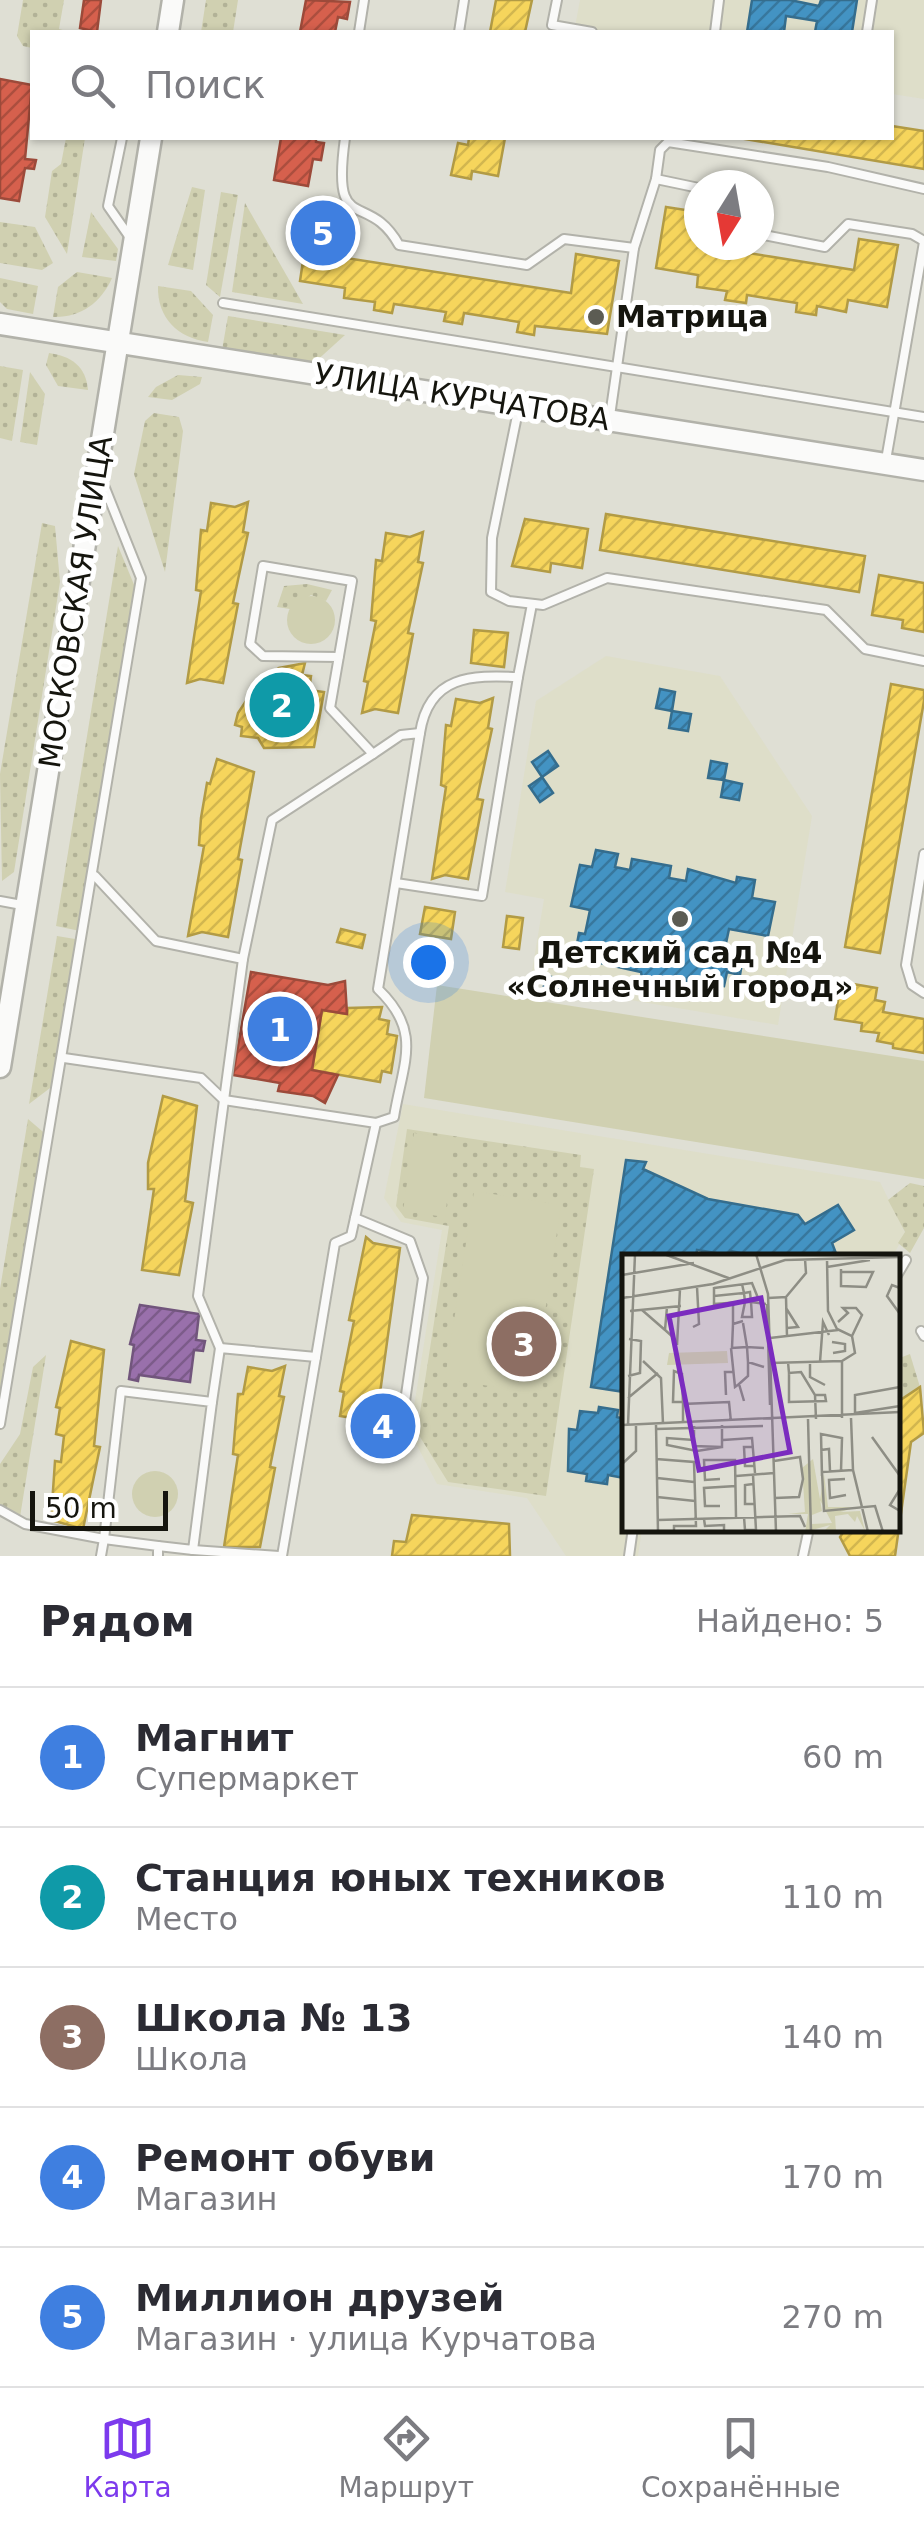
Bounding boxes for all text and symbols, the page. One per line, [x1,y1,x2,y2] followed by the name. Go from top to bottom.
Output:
[30,30,894,140] search box
[65,58,120,113] icon: search
[145,63,265,107] text: Поиск
[684,170,774,260] north arrow
[290,196,356,270] pin: 5
[616,299,768,334] place label: Матрица
[585,306,607,328] marker: Матрица
[312,356,613,437] street label: УЛИЦА КУРЧАТОВА
[32,433,119,771] street label: МОСКОВСКАЯ УЛИЦА
[250,668,314,742] pin: 2
[669,908,691,930] marker: Детский сад №4 «Солнечный город»
[507,935,853,1004] place label: Детский сад №4 «Солнечный город»
[403,937,454,988] your location
[248,992,312,1066] pin: 1
[622,1254,899,1531] inset map
[492,1306,556,1382] pin: 3
[350,1388,416,1464] pin: 4
[30,1486,168,1530] scale bar
[45,1492,117,1525] text: 50 m
[40,1597,195,1646] text: Рядом
[696,1602,884,1640] text: Найдено: 5
[135,1716,293,1760] text: Магнит
[61,1738,84,1776] text: 1
[802,1738,884,1776] text: 60 m
[135,1760,359,1798] text: Супермаркет
[135,1856,666,1900] text: Станция юных техников
[61,1878,84,1916] text: 2
[782,1878,884,1916] text: 110 m
[135,1900,238,1938] text: Место
[135,1996,412,2040] text: Школа № 13
[61,2018,84,2056] text: 3
[782,2018,884,2056] text: 140 m
[135,2040,248,2078] text: Школа
[135,2136,435,2180] text: Ремонт обуви
[61,2158,84,2196] text: 4
[782,2158,884,2196] text: 170 m
[135,2180,277,2218] text: Магазин
[135,2276,504,2320] text: Миллион друзей
[61,2298,84,2336] text: 5
[782,2298,884,2336] text: 270 m
[135,2320,597,2358] text: Магазин · улица Курчатова
[83,2411,172,2504] tab: Карта
[339,2411,474,2504] tab: Маршрут
[641,2411,841,2504] tab: Сохранённые

